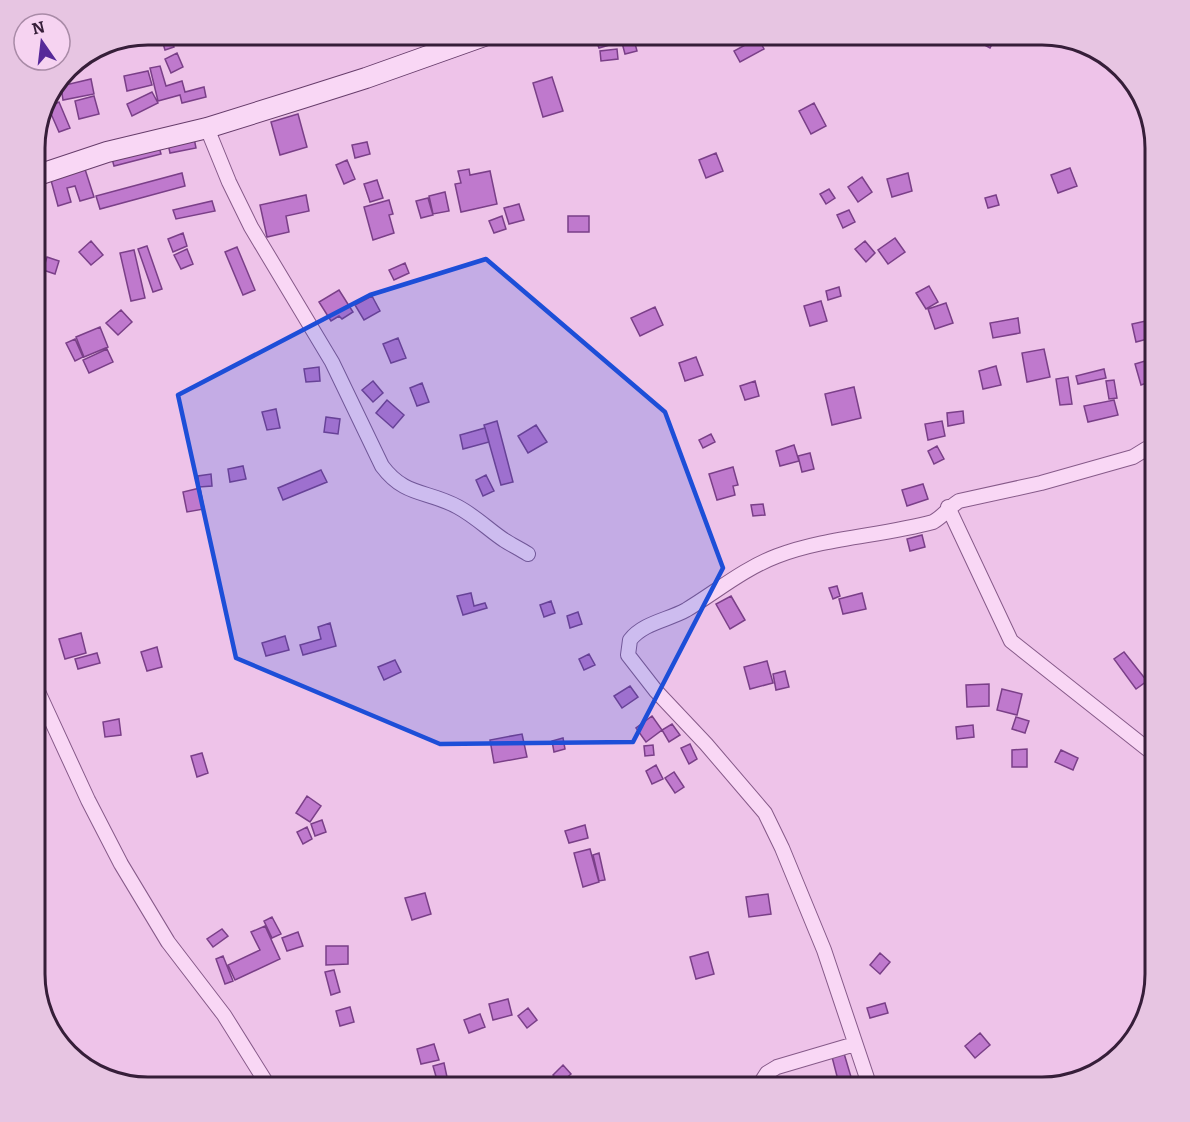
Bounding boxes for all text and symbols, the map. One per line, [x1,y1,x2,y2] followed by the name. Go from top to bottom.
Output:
[12,12,72,72] north arrow
[30,17,47,39] text: N

